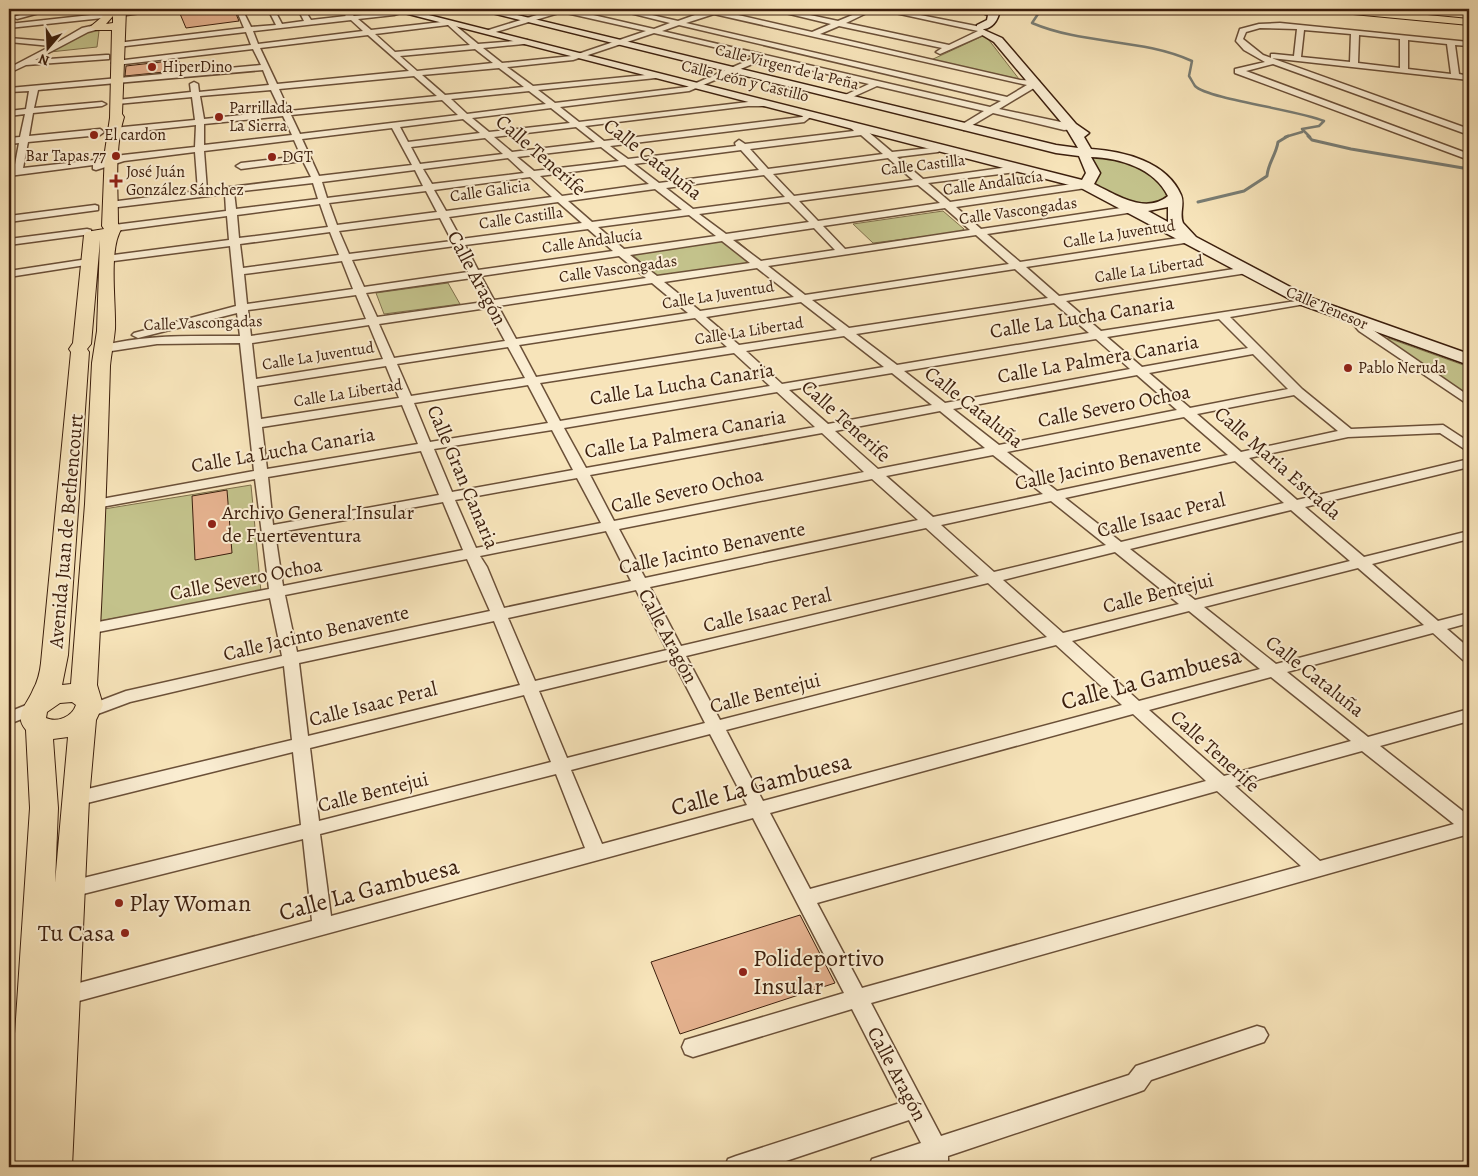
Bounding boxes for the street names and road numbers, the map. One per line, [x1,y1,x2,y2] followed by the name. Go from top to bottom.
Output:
[713,38,862,96] street label: Calle Virgen de la Peña
[679,55,811,107] street label: Calle León y Castillo
[490,108,592,202] street label: Calle Tenerife
[598,112,709,207] street label: Calle Cataluña
[880,149,967,181] street label: Calle Castilla
[942,165,1045,201] street label: Calle Andalucía
[448,174,532,208] street label: Calle Galicia
[958,192,1078,230] street label: Calle Vascongadas
[478,201,565,235] street label: Calle Castilla
[1061,214,1177,254] street label: Calle La Juventud
[541,223,644,259] street label: Calle Andalucía
[441,226,513,330] street label: Calle Aragón
[1093,249,1205,288] street label: Calle La Libertad
[558,250,678,288] street label: Calle Vascongadas
[660,275,776,315] street label: Calle La Juventud
[1283,281,1371,335] street label: Calle Tenesor
[988,289,1177,345] street label: Calle La Lucha Canaria
[143,310,263,336] street label: Calle Vascongadas
[693,311,805,350] street label: Calle La Libertad
[995,328,1201,390] street label: Calle La Palmera Canaria
[260,336,376,376] street label: Calle La Juventud
[588,356,777,412] street label: Calle La Lucha Canaria
[919,360,1030,455] street label: Calle Cataluña
[292,373,404,412] street label: Calle La Libertad
[795,374,897,468] street label: Calle Tenerife
[1035,378,1193,434] street label: Calle Severo Ochoa
[1209,400,1348,526] street label: Calle Maria Estrada
[421,401,506,554] street label: Calle Gran Canaria
[582,403,788,465] street label: Calle La Palmera Canaria
[42,412,90,650] street label: Avenida Juan de Bethencourt
[189,420,378,479] street label: Calle La Lucha Canaria
[1012,431,1204,497] street label: Calle Jacinto Benavente
[608,461,766,519] street label: Calle Severo Ochoa
[1094,486,1228,544] street label: Calle Isaac Peral
[616,515,808,581] street label: Calle Jacinto Benavente
[167,551,325,607] street label: Calle Severo Ochoa
[1100,566,1216,620] street label: Calle Bentejui
[700,581,834,639] street label: Calle Isaac Peral
[632,584,704,688] street label: Calle Aragón
[220,598,412,668] street label: Calle Jacinto Benavente
[1260,629,1371,724] street label: Calle Cataluña
[1057,638,1245,717] street label: Calle La Gambuesa
[707,666,823,720] street label: Calle Bentejui
[306,675,440,733] street label: Calle Isaac Peral
[1164,704,1266,798] street label: Calle Tenerife
[667,744,855,823] street label: Calle La Gambuesa
[315,765,431,819] street label: Calle Bentejui
[275,849,463,928] street label: Calle La Gambuesa
[861,1022,933,1126] street label: Calle Aragón

